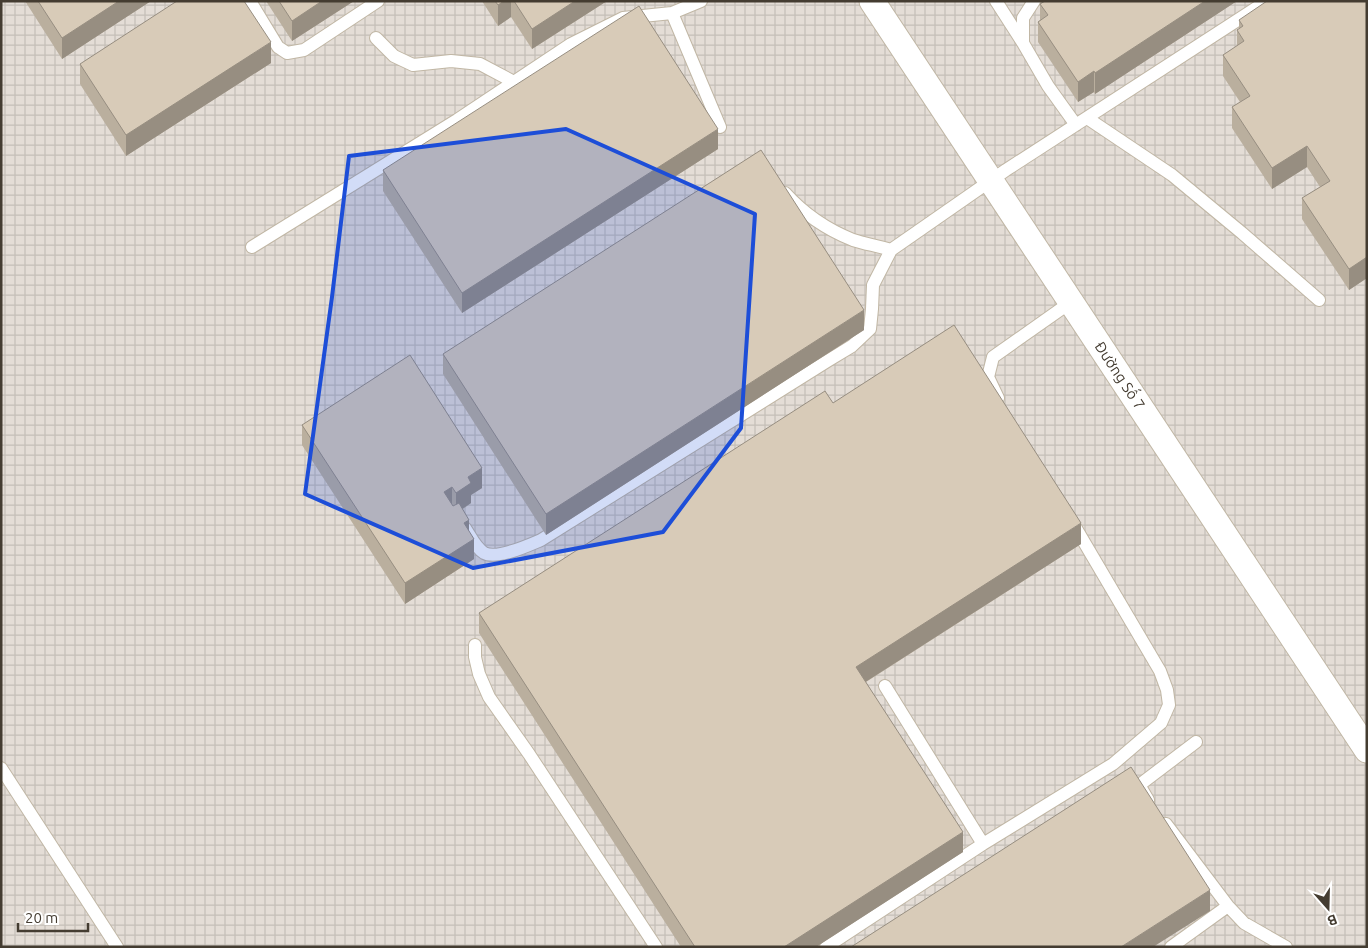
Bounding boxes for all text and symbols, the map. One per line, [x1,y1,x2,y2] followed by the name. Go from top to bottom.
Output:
[1091,338,1148,412] street label: Đường Số 7
[1303,883,1353,933] north arrow
[18,900,88,932] scale bar
[25,909,58,926] text: 20 m
[1325,911,1340,929] text: B

